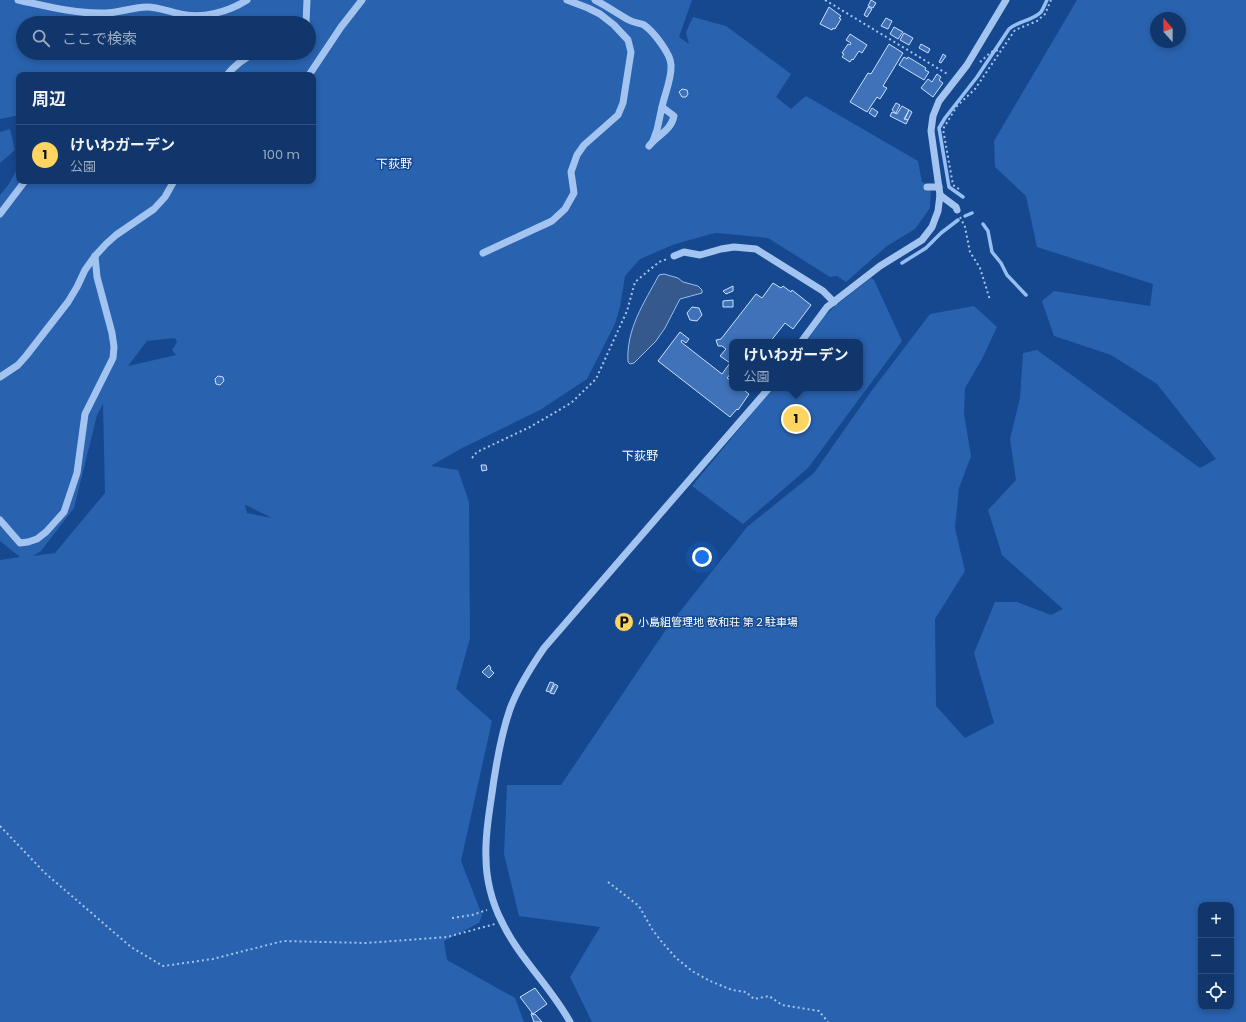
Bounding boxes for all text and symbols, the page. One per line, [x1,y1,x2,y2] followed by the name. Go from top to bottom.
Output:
[1150,12,1186,48] north arrow
[16,16,316,60] search box
[30,27,52,49] icon: search
[62,28,137,49] text: ここで検索
[32,87,66,111] text: 周辺
[70,134,175,155] text: けいわガーデン
[43,145,47,164] text: 1
[263,145,300,164] text: 100 m
[376,155,412,172] district label: 下荻野
[70,157,96,176] text: 公園
[729,339,863,391] popup
[743,344,849,365] text: けいわガーデン
[743,367,770,386] text: 公園
[783,404,809,434] pin: 1
[622,447,658,464] district label: 下荻野
[692,547,712,567] your location
[613,611,635,633] parking icon: 小島組管理地 敬和荘 第２駐車場
[638,614,798,630] place label: 小島組管理地 敬和荘 第２駐車場
[1198,902,1234,1010] map controls
[1198,902,1234,938] button: +
[1198,938,1234,974] button: −
[1198,974,1234,1010] button: locate

